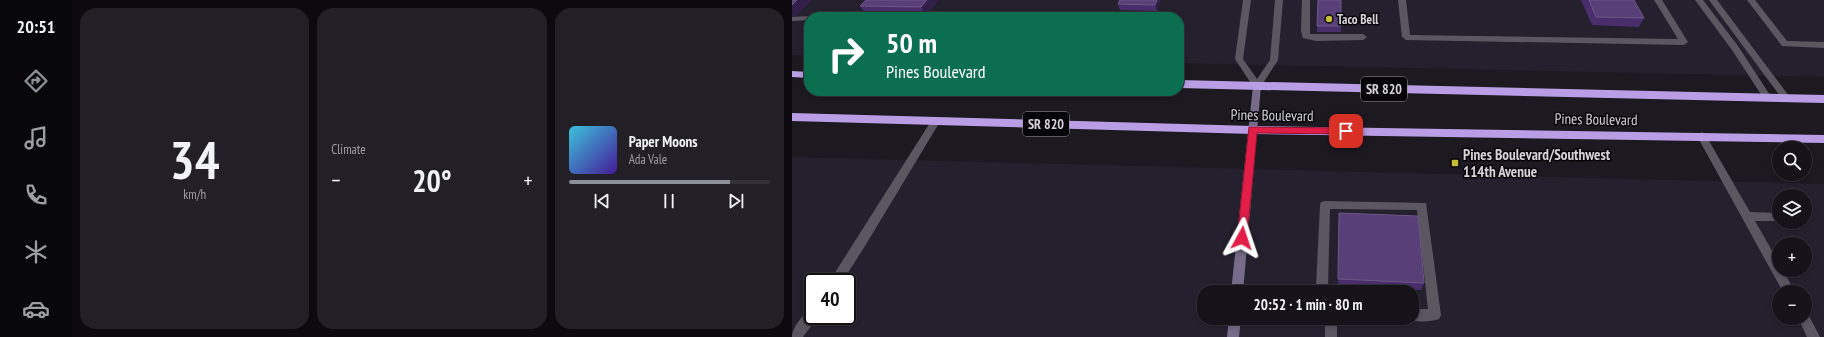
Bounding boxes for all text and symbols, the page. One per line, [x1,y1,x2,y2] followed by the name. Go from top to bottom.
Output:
[1337,11,1379,28] place label: Taco Bell
[1324,14,1334,24] marker: Taco Bell
[17,15,55,38] text: 20:51
[886,24,937,61] text: 50 m
[820,28,872,80] icon: right
[886,60,986,83] text: Pines Boulevard
[22,67,50,95] icon: directions
[1361,77,1407,101] road number: SR 820
[1230,105,1314,125] street label: Pines Boulevard
[1554,109,1638,129] street label: Pines Boulevard
[1023,112,1069,136] road number: SR 820
[1329,114,1363,148] pin
[1335,120,1357,142] icon: arrive
[22,124,50,152] icon: music
[170,126,220,193] text: 34
[629,132,698,151] text: Paper Moons
[331,141,366,158] text: Climate
[1772,141,1812,325] map controls
[1772,141,1812,181] button: search
[1463,145,1611,181] place label: Pines Boulevard/Southwest 114th Avenue
[629,151,667,168] text: Ada Vale
[1450,158,1460,168] marker: Pines Boulevard/Southwest 114th Avenue
[412,161,452,200] text: 20°
[331,166,340,194] text: −
[524,166,533,194] text: +
[22,181,50,209] icon: phone
[183,186,206,203] text: km/h
[1772,189,1812,229] button: layers
[591,190,613,212] icon: previous
[658,190,680,212] icon: pause
[725,190,747,212] icon: next
[1221,217,1263,259] position arrow
[1772,237,1812,277] button: +
[22,238,50,266] icon: climate
[804,273,856,325] speed limit sign: 40
[1772,285,1812,325] button: −
[22,295,50,323] icon: car
[1254,295,1362,314] text: 20:52 · 1 min · 80 m

